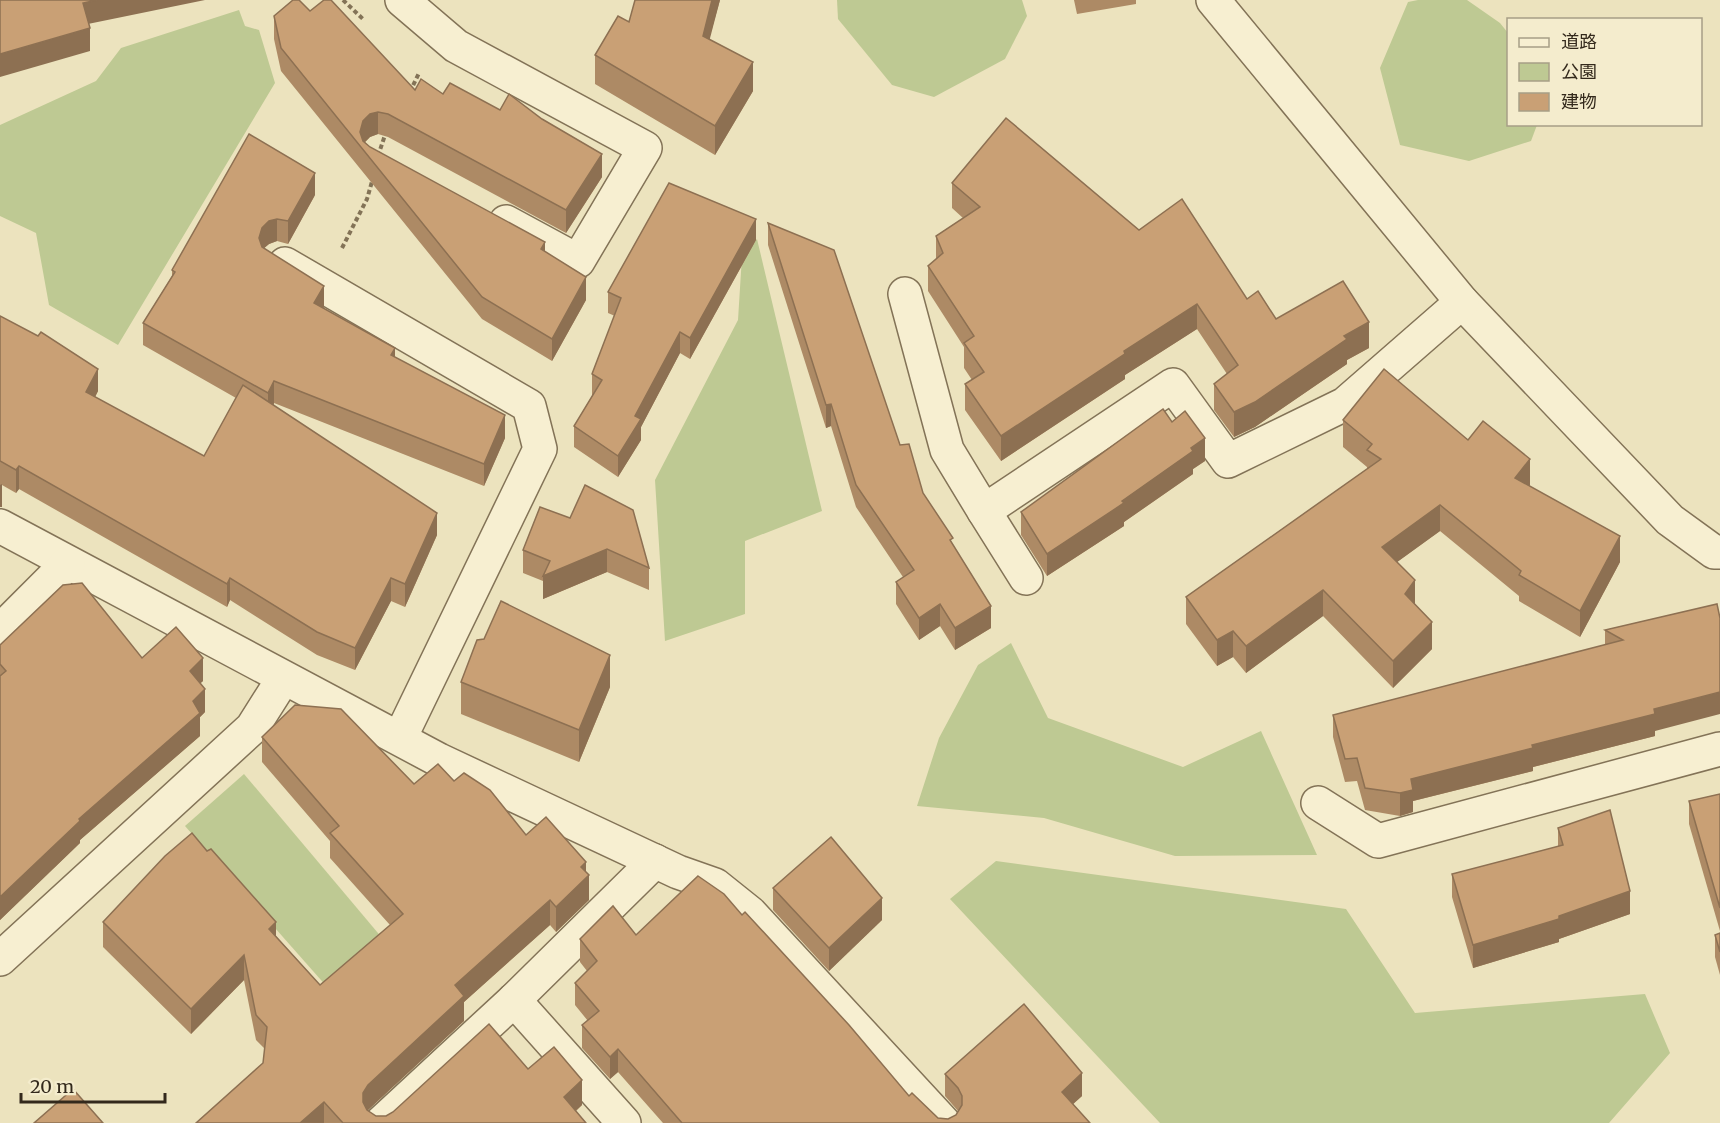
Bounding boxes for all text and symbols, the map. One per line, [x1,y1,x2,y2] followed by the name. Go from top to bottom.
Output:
[1507,18,1702,126] legend
[1561,30,1597,53] text: 道路
[1561,60,1597,83] text: 公園
[1561,90,1597,113] text: 建物
[21,1066,165,1104] scale bar
[30,1075,74,1098] text: 20 m

